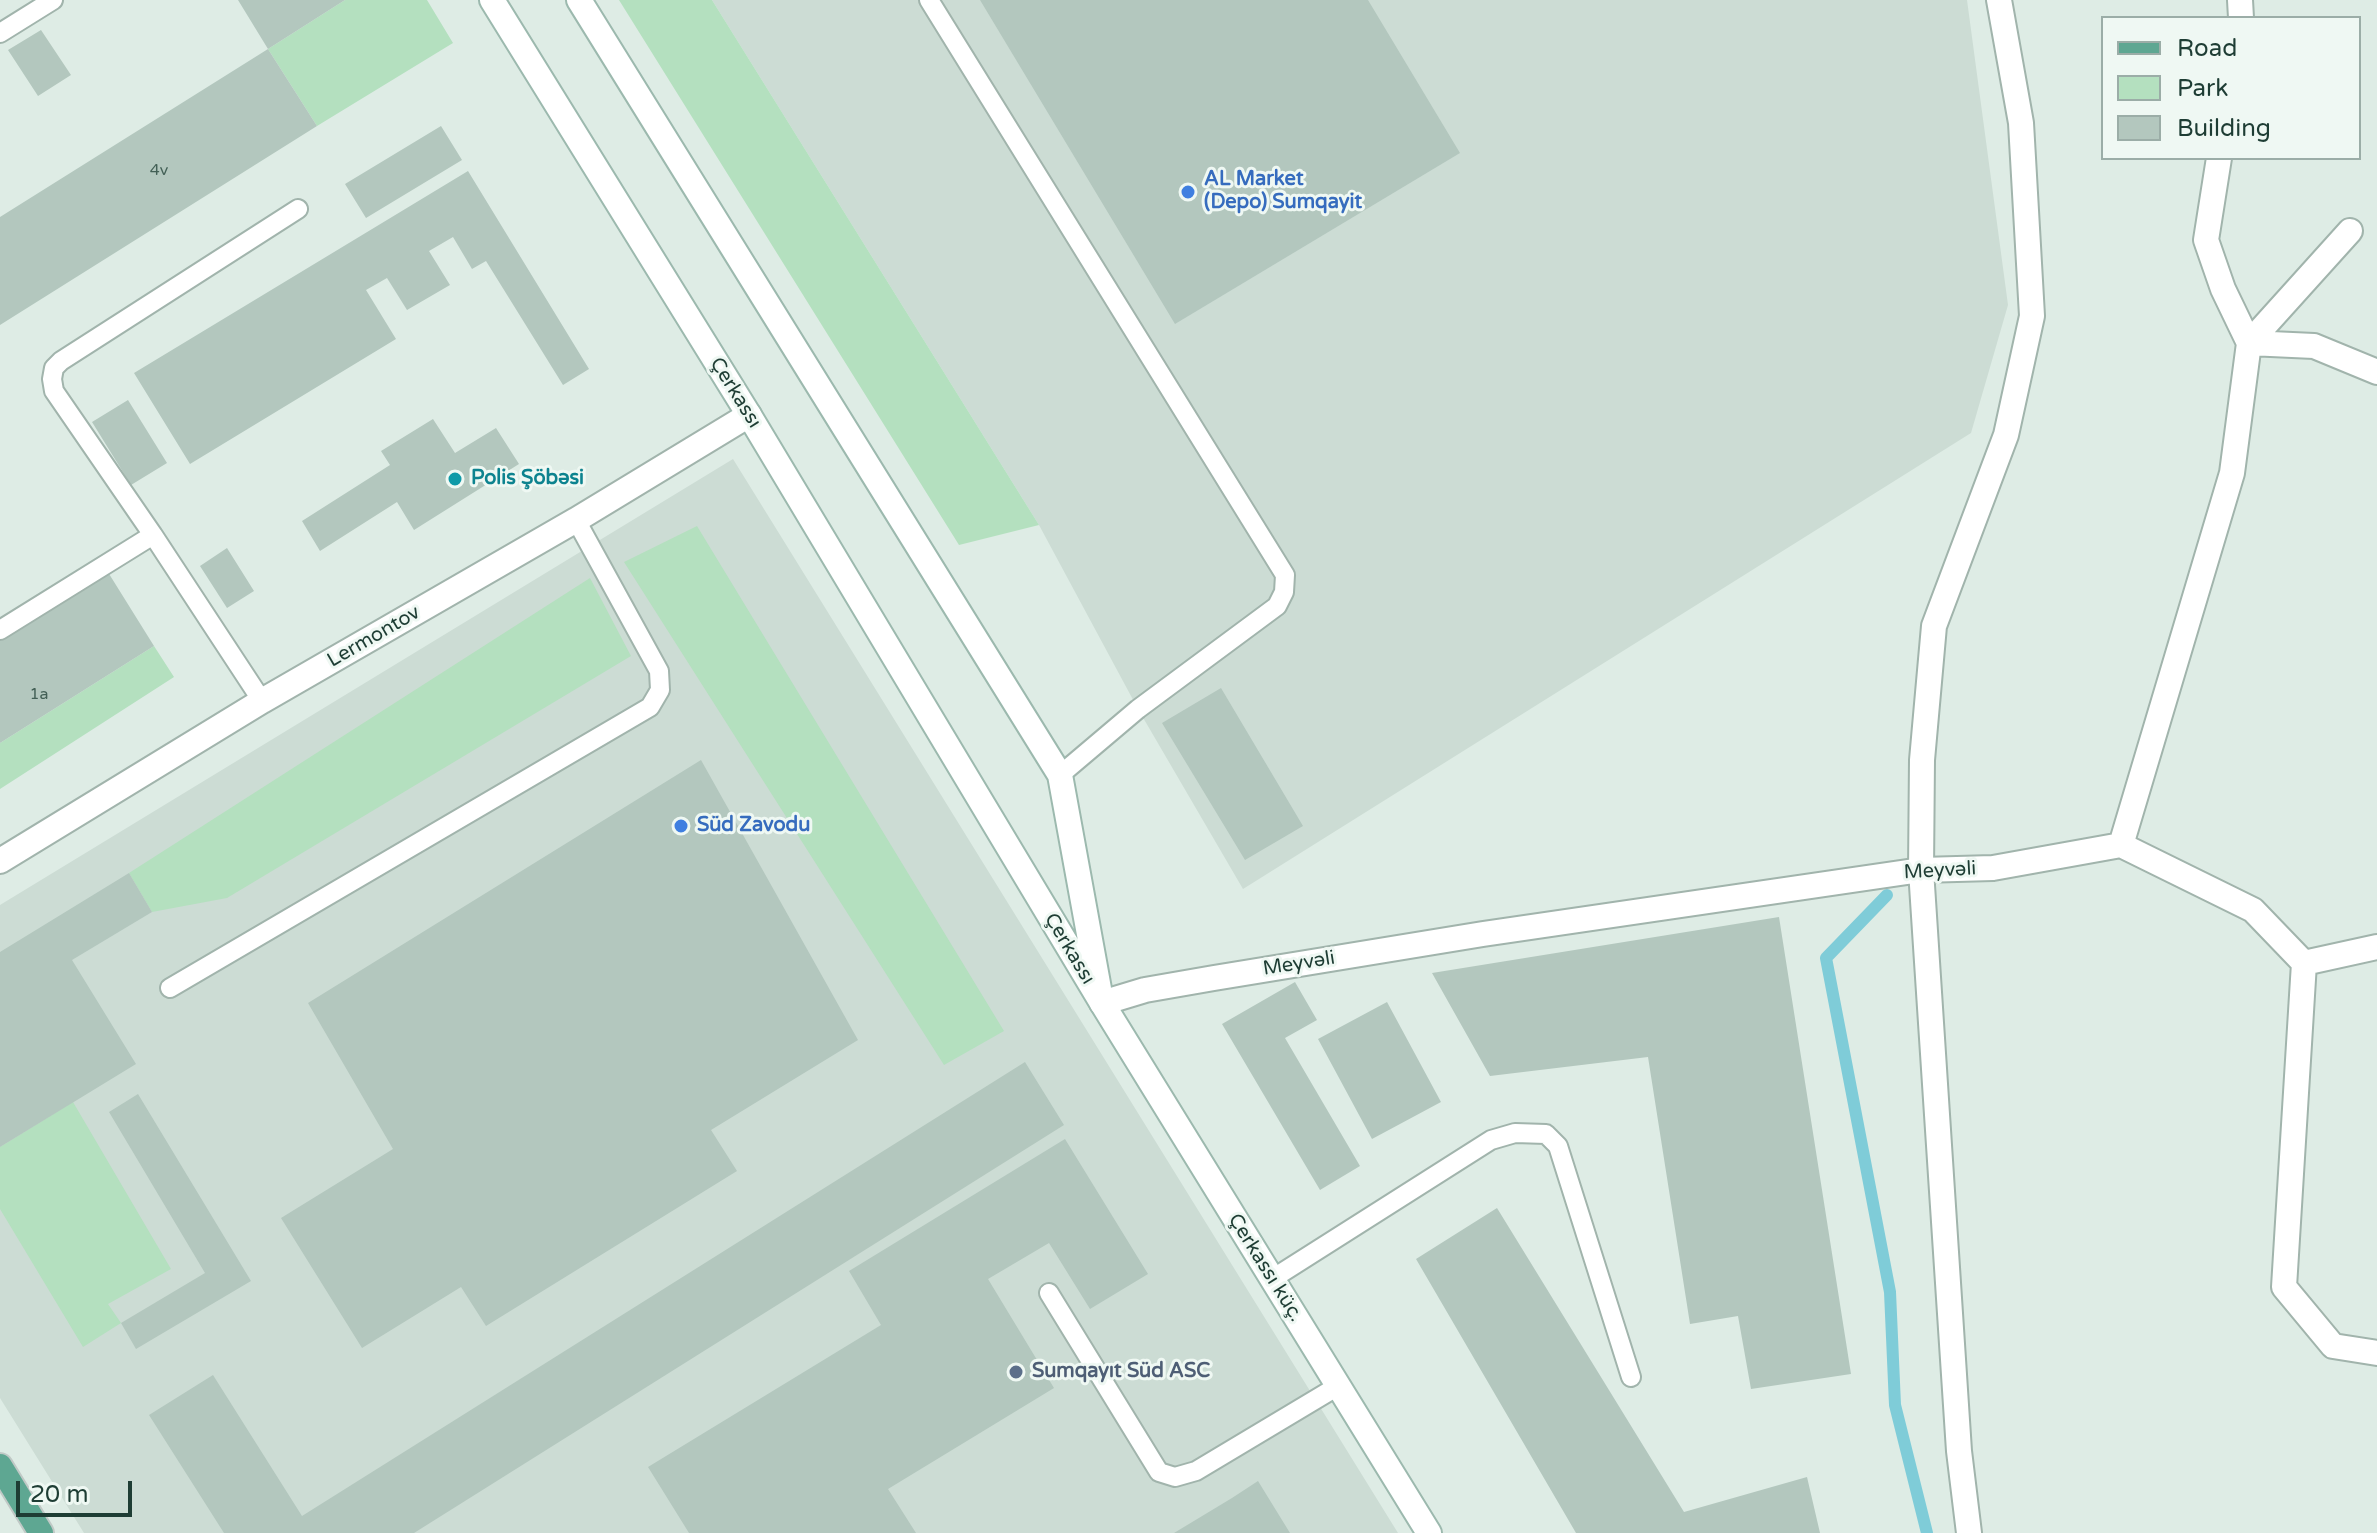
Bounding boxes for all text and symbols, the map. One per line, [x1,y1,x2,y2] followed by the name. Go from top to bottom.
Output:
[2101,16,2361,160] legend
[2177,34,2237,63] text: Road
[2177,74,2228,103] text: Park
[2177,114,2271,143] text: Building
[150,161,168,181] house number: 4v
[1204,168,1362,215] place label: AL Market (Depo) Sumqayit
[1179,183,1197,201] marker: AL Market (Depo) Sumqayit
[704,353,766,433] street label: Çerkassı
[471,467,584,491] place label: Polis Şöbəsi
[446,470,464,488] marker: Polis Şöbəsi
[323,601,425,673] street label: Lermontov
[29,685,49,705] house number: 1a
[697,814,810,838] place label: Süd Zavodu
[672,817,690,835] marker: Süd Zavodu
[1903,857,1977,885] street label: Meyvəli
[1038,909,1100,989] street label: Çerkassı
[1261,946,1337,982] street label: Meyvəli
[1222,1210,1308,1326] street label: Çerkassı küç.
[1032,1360,1210,1384] place label: Sumqayıt Süd ASC
[1007,1363,1025,1381] marker: Sumqayıt Süd ASC
[20,1465,136,1515] scale bar
[30,1480,88,1509] text: 20 m

